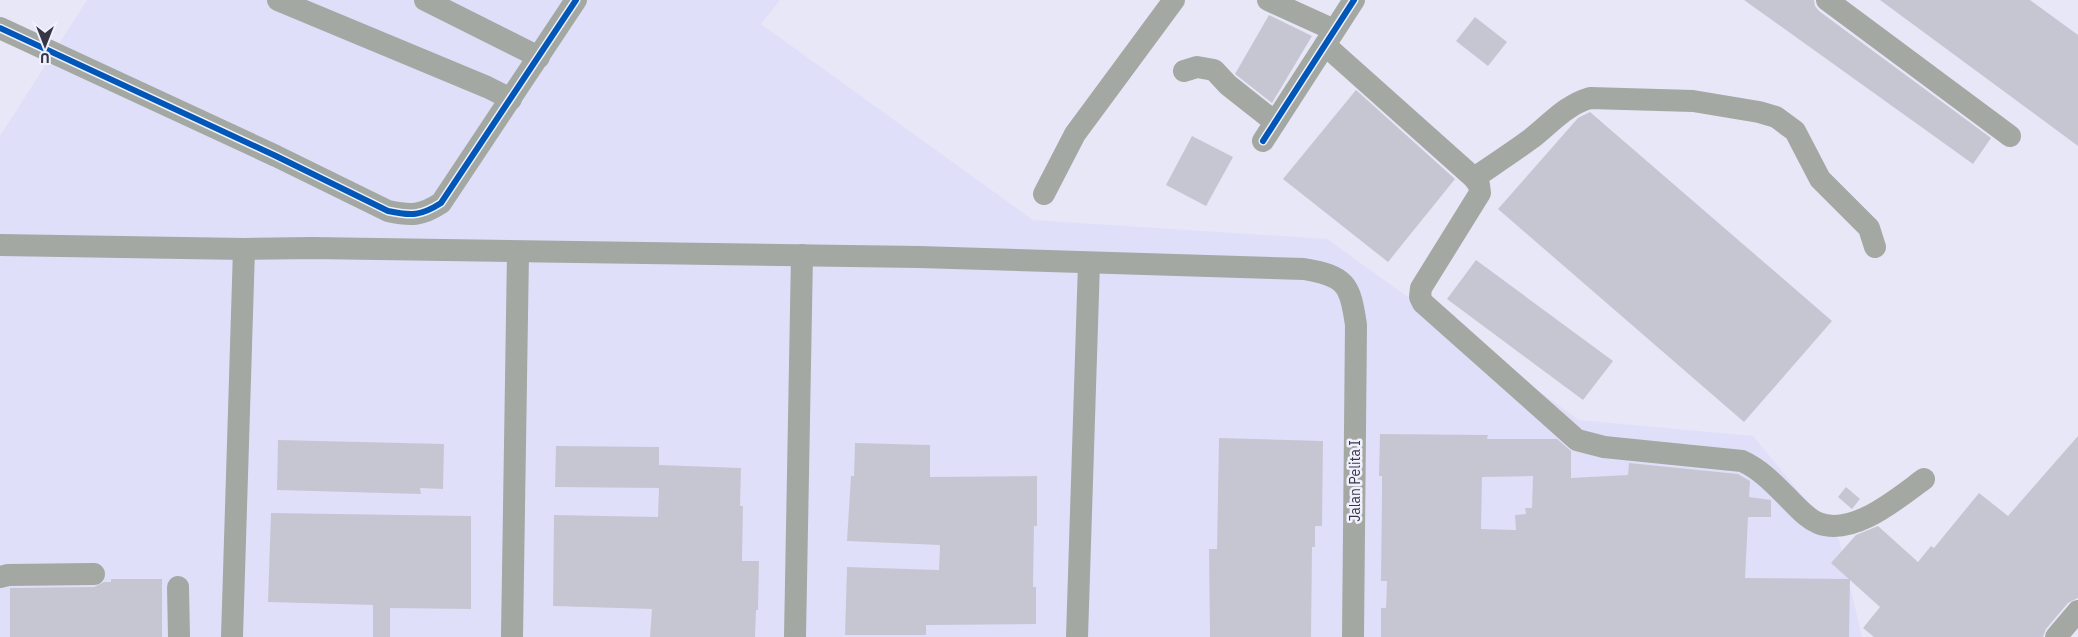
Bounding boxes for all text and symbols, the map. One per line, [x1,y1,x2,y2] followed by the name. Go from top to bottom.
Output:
[20,20,70,70] north arrow
[40,49,50,67] text: U
[1346,440,1364,522] street label: Jalan Pelita I

